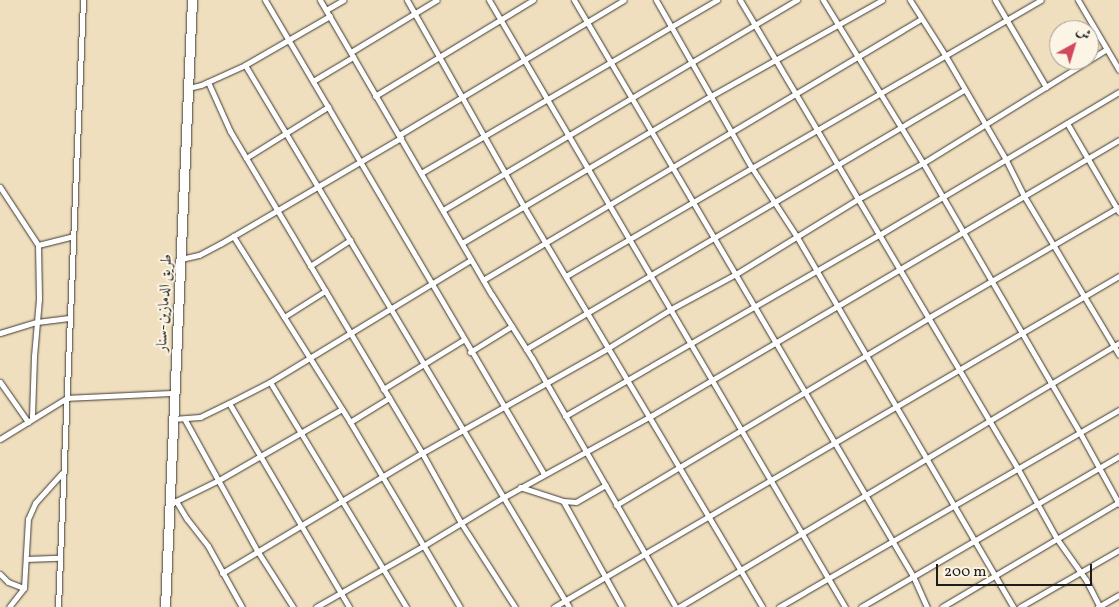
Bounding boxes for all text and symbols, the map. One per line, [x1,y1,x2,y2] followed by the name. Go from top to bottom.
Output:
[1049,20,1099,70] north arrow
[1072,22,1094,45] text: ش
[153,254,177,352] street label: طريق الدمازين-سنار
[939,554,1095,586] scale bar
[944,562,987,583] text: 200 m

